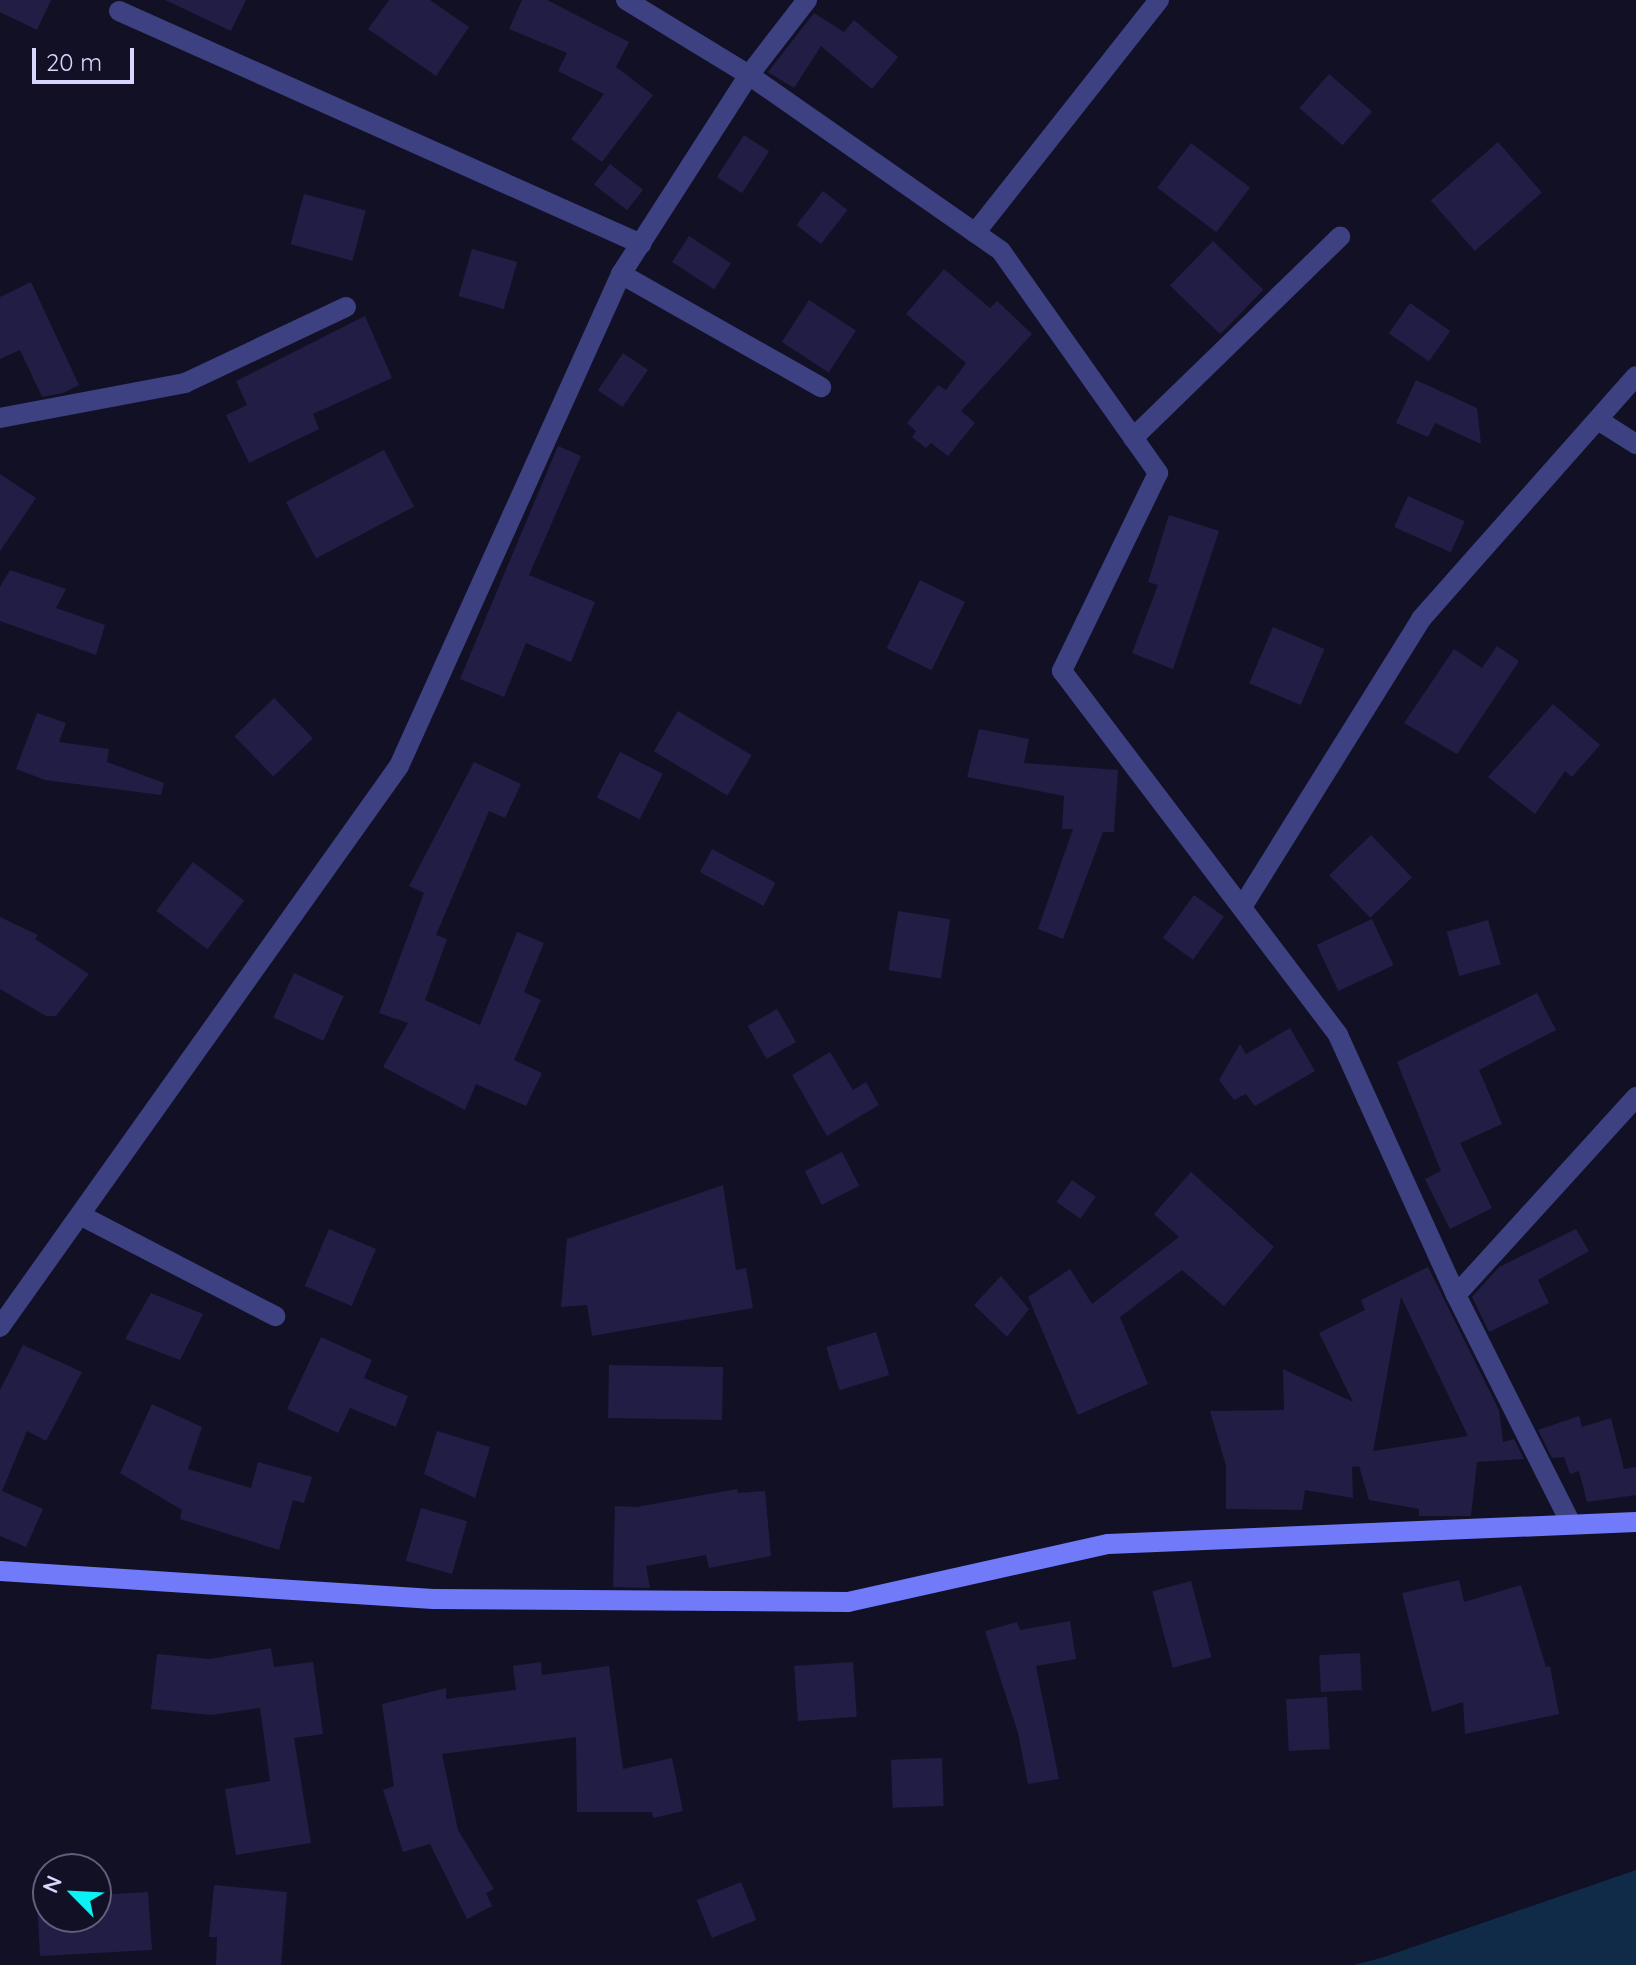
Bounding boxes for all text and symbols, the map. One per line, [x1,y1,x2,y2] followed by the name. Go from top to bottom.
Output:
[36,32,138,82] scale bar
[46,47,102,77] text: 20 m
[32,1853,112,1933] north arrow
[36,1871,68,1897] text: N

